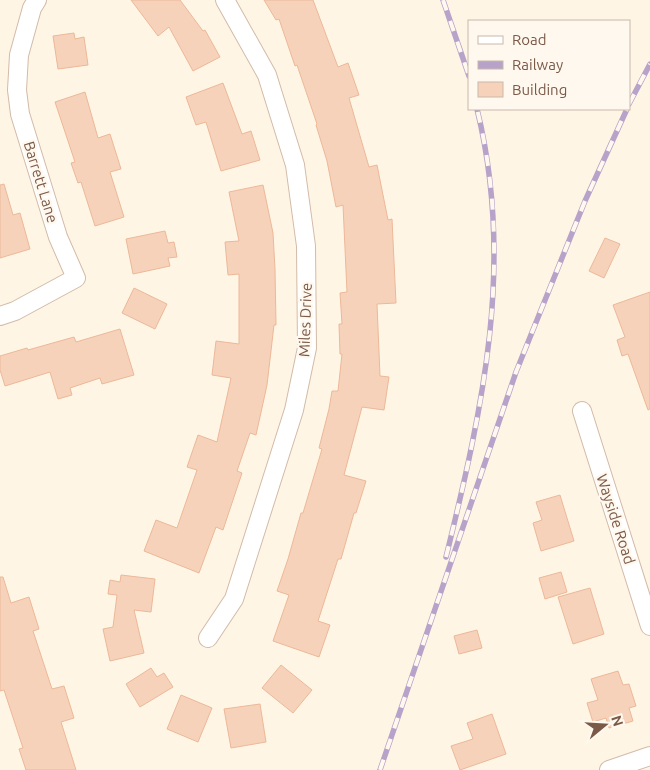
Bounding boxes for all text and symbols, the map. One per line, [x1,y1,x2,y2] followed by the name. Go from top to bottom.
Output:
[468,20,630,110] legend
[512,31,547,48] text: Road
[512,56,563,73] text: Railway
[512,81,567,98] text: Building
[21,139,61,225] street label: Barrett Lane
[295,283,315,357] street label: Miles Drive
[593,472,639,566] street label: Wayside Road
[580,700,630,750] north arrow
[608,714,627,728] text: N

